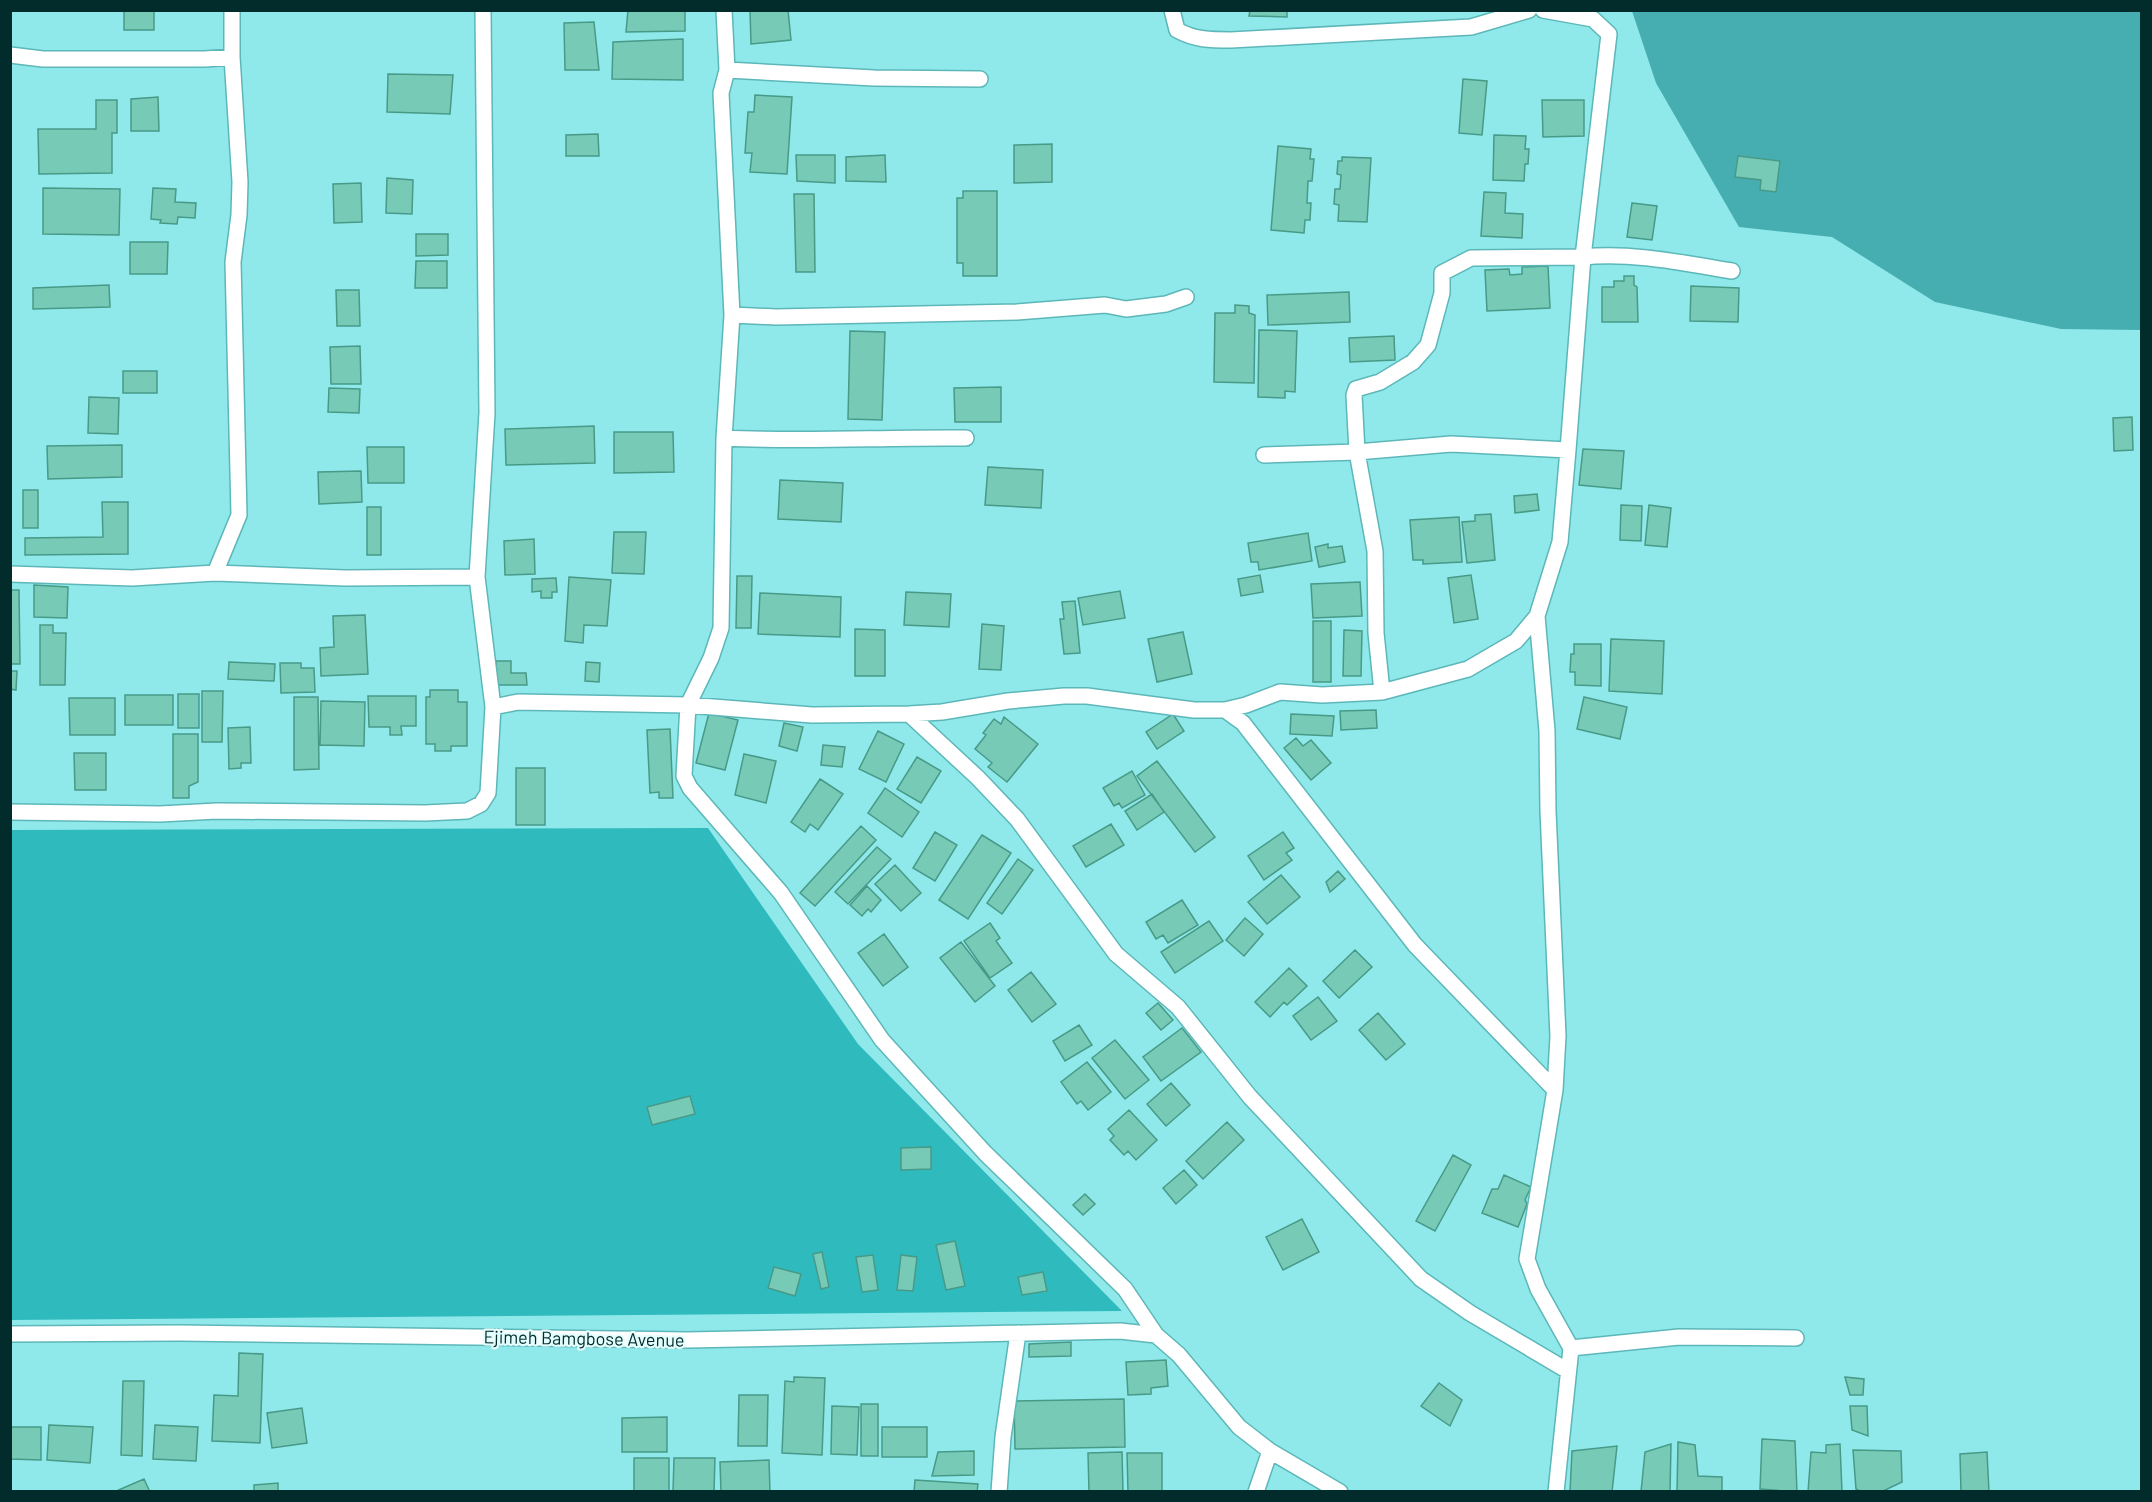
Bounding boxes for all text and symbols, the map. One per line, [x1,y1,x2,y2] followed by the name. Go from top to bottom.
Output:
[483,1325,685,1351] street label: Ejimeh Bamgbose Avenue

